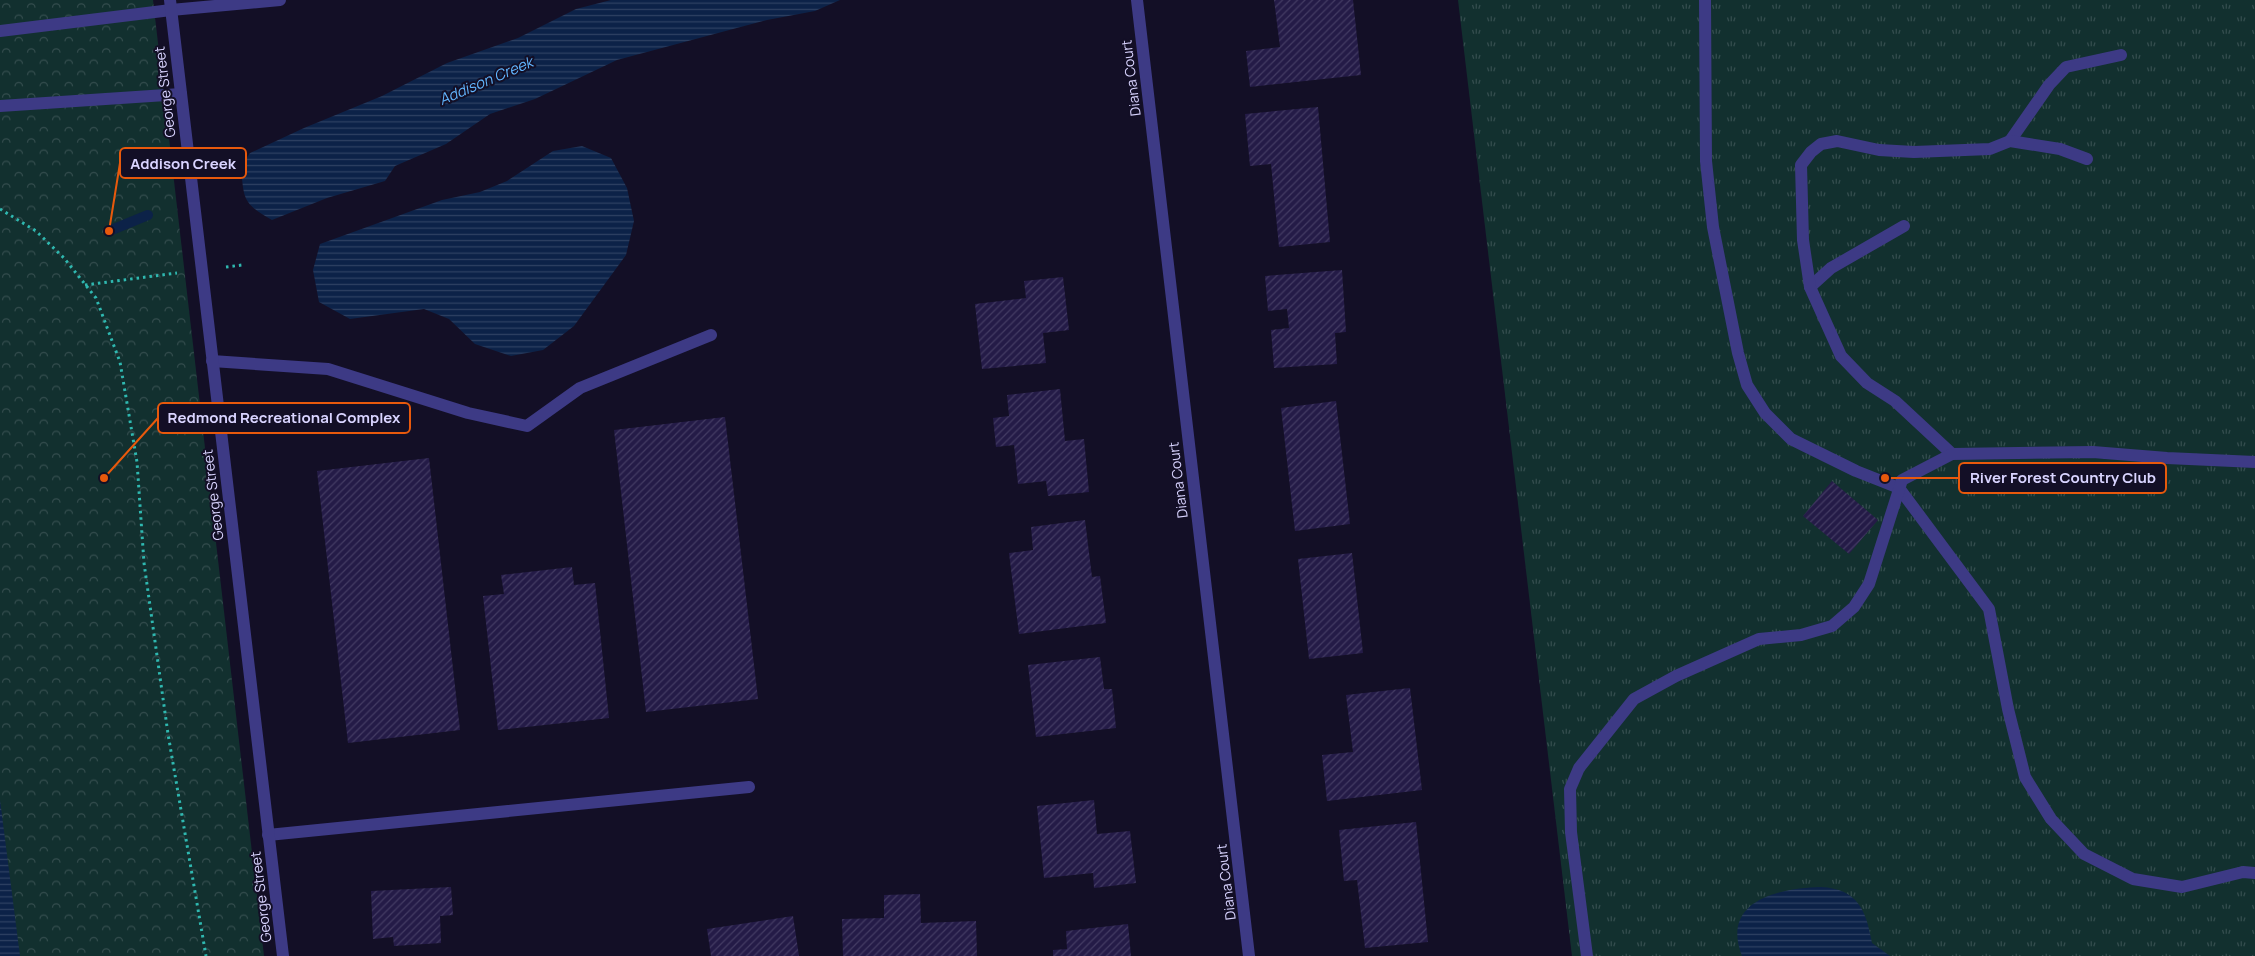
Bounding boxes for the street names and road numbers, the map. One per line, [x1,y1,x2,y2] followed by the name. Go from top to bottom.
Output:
[1116,38,1145,117] street label: Diana Court
[149,45,180,139] street label: George Street
[1163,440,1192,519] street label: Diana Court
[197,448,228,542] street label: George Street
[1211,842,1240,921] street label: Diana Court
[245,850,276,944] street label: George Street

